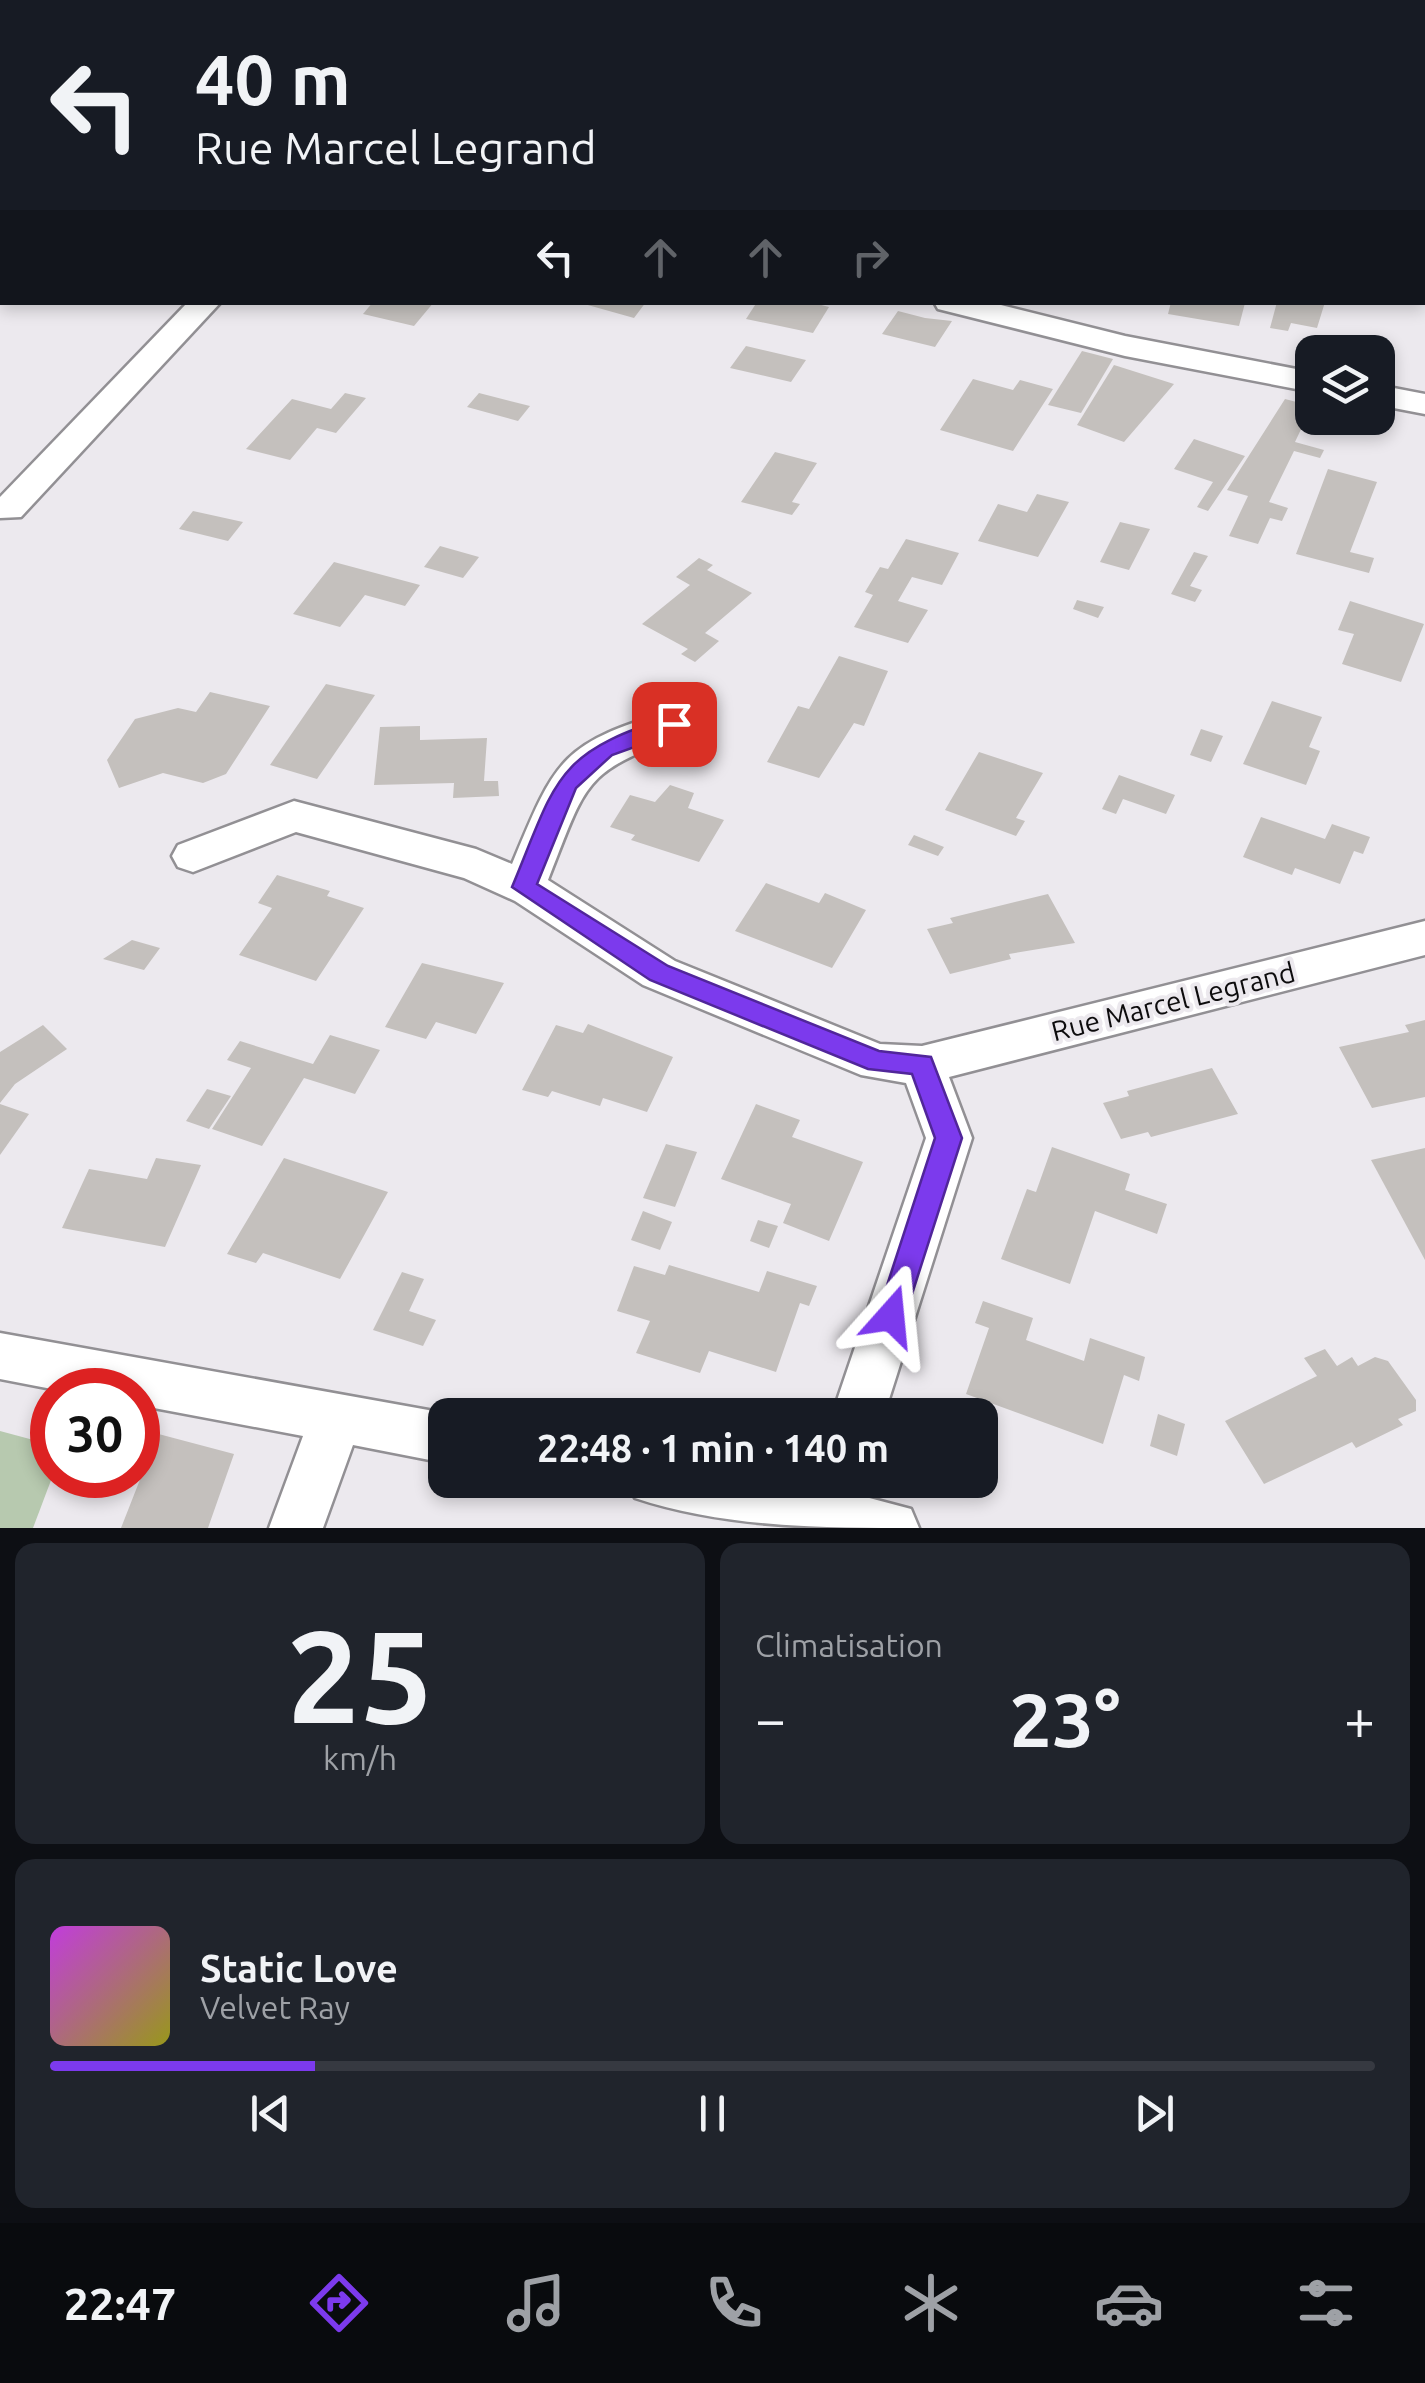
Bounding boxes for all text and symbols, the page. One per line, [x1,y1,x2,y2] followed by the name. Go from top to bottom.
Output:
[30,40,160,170] icon: left
[195,40,351,118] text: 40 m
[195,122,597,173] text: Rue Marcel Legrand
[528,230,583,285] icon: left
[633,230,688,285] icon: ahead
[738,230,793,285] icon: ahead
[843,230,898,285] icon: right
[1295,335,1395,435] map controls
[1295,335,1395,435] button: layers
[632,682,717,767] pin
[647,697,702,752] icon: arrive
[1048,956,1298,1046] street label: Rue Marcel Legrand
[839,1264,943,1368] position arrow
[30,1368,160,1498] speed limit sign: 30
[537,1427,889,1469] text: 22:48 · 1 min · 140 m
[287,1602,433,1748] text: 25
[755,1627,943,1663] text: Climatisation
[1009,1677,1121,1761] text: 23°
[755,1688,786,1749] text: −
[1344,1688,1375,1749] text: +
[323,1740,397,1776] text: km/h
[200,1947,398,1989] text: Static Love
[200,1989,350,2025] text: Velvet Ray
[243,2086,298,2141] icon: previous
[685,2086,740,2141] icon: pause
[1127,2086,1182,2141] icon: next
[304,2268,374,2338] icon: directions
[501,2268,571,2338] icon: music
[699,2268,769,2338] icon: phone
[896,2268,966,2338] icon: climate
[1094,2268,1164,2338] icon: car
[1291,2268,1361,2338] icon: filters
[64,2278,176,2329] text: 22:47

